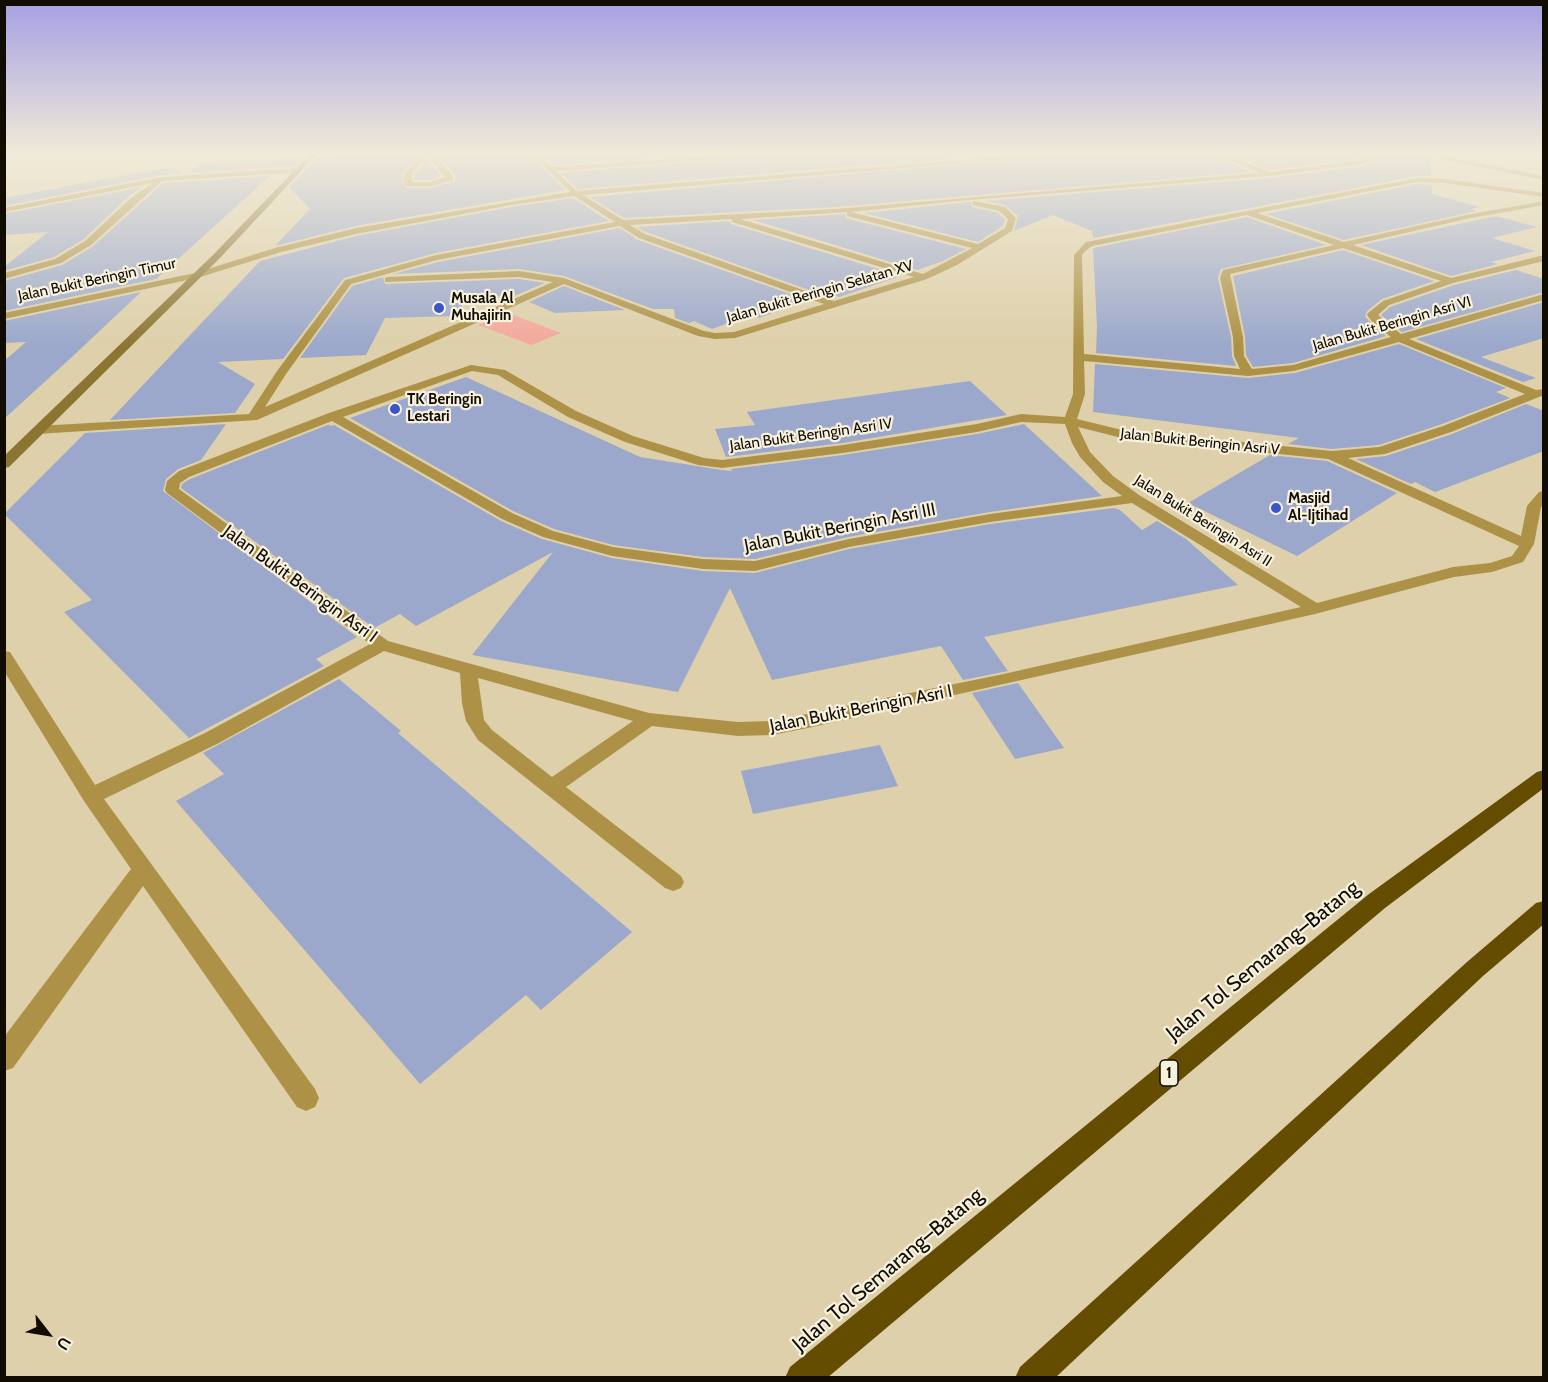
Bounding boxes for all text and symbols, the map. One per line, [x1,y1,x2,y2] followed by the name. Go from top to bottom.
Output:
[16,254,178,306] street label: Jalan Bukit Beringin Timur
[725,257,915,327] street label: Jalan Bukit Beringin Selatan XV
[451,290,513,325] place label: Musala Al Muhajirin
[1311,293,1473,355] street label: Jalan Bukit Beringin Asri VI
[432,301,446,315] marker: Musala Al Muhajirin
[407,391,482,426] place label: TK Beringin Lestari
[388,402,402,416] marker: TK Beringin Lestari
[729,415,893,455] street label: Jalan Bukit Beringin Asri IV
[1120,425,1280,459] street label: Jalan Bukit Beringin Asri V
[1131,471,1275,571] street label: Jalan Bukit Beringin Asri II
[1288,490,1348,525] place label: Masjid Al-Ijtihad
[742,499,938,557] street label: Jalan Bukit Beringin Asri III
[1269,501,1283,515] marker: Masjid Al-Ijtihad
[219,521,381,647] street label: Jalan Bukit Beringin Asri I
[768,681,954,737] street label: Jalan Bukit Beringin Asri I
[1161,875,1365,1047] street label: Jalan Tol Semarang–Batang
[1160,1060,1178,1086] road number: 1
[788,1183,988,1357] street label: Jalan Tol Semarang–Batang
[18,1304,78,1364] north arrow
[53,1334,75,1353] text: U

